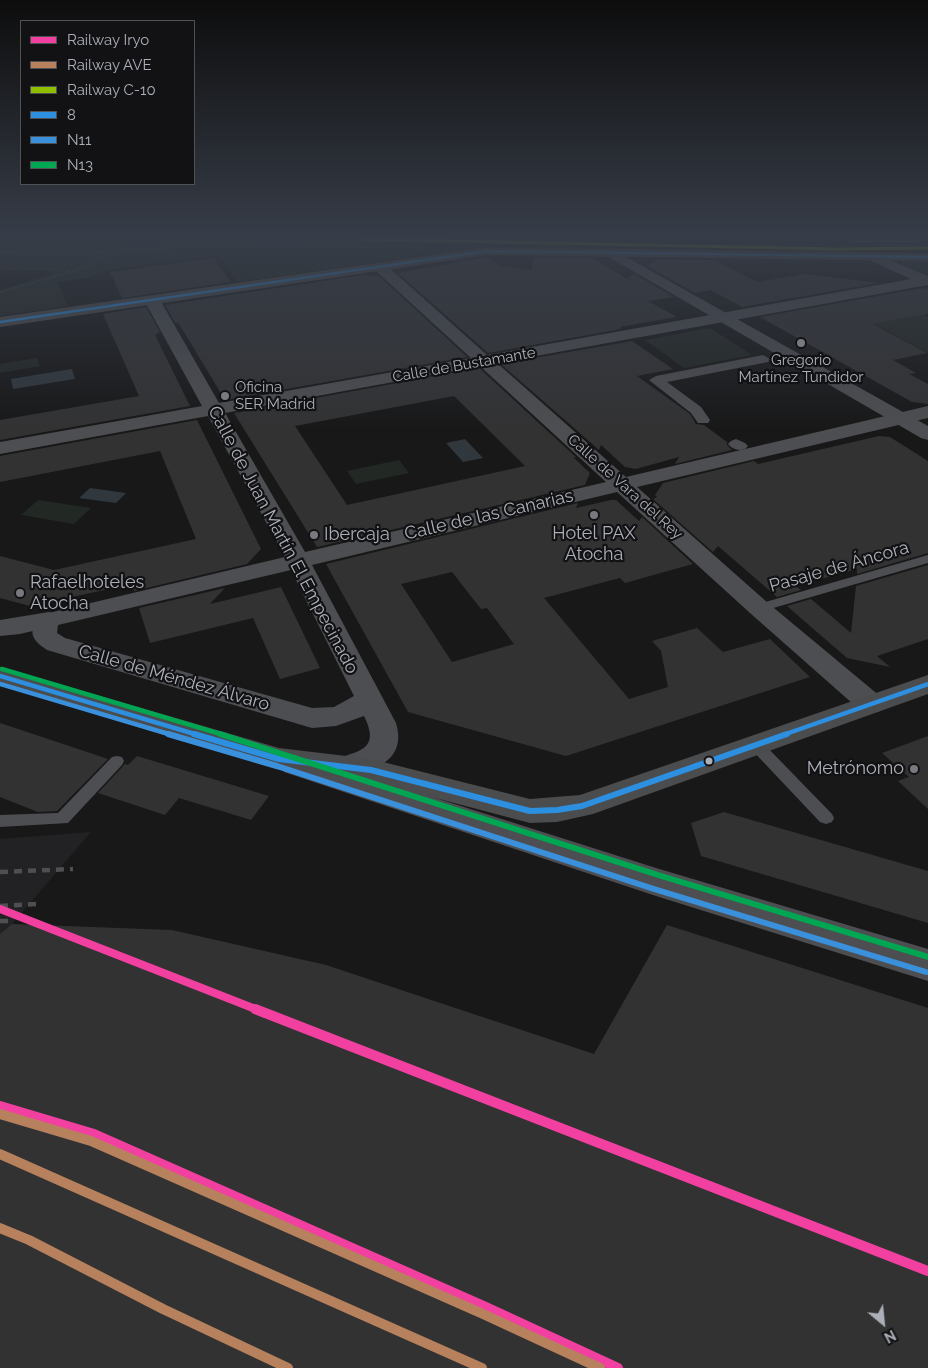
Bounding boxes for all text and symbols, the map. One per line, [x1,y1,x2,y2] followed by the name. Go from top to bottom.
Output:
[20,20,195,185] legend
[67,31,149,49] text: Railway Iryo
[67,56,152,74] text: Railway AVE
[67,81,156,99] text: Railway C-10
[67,106,76,124] text: 8
[67,131,91,149] text: N11
[67,156,93,174] text: N13
[795,337,807,349] marker: Gregorio Martínez Tundidor
[391,344,537,386] street label: Calle de Bustamante
[738,351,864,386] place label: Gregorio Martínez Tundidor
[235,378,315,413] place label: Oficina SER Madrid
[219,390,231,402] marker: Oficina SER Madrid
[203,402,363,678] street label: Calle de Juan Martín El Empecinado
[564,431,686,543] street label: Calle de Vara del Rey
[402,485,576,545] street label: Calle de las Canarias
[588,509,600,521] marker: Hotel PAX Atocha
[552,523,636,566] place label: Hotel PAX Atocha
[324,524,390,546] place label: Ibercaja
[308,529,320,541] marker: Ibercaja
[767,537,911,597] street label: Pasaje de Áncora
[30,572,144,614] place label: Rafaelhoteles Atocha
[14,587,26,599] marker: Rafaelhoteles Atocha
[76,640,272,716] street label: Calle de Méndez Álvaro
[704,756,714,766] unlabelled marker
[807,758,904,780] place label: Metrónomo
[908,763,920,775] marker: Metrónomo
[858,1298,908,1348] north arrow
[882,1327,899,1346] text: N

